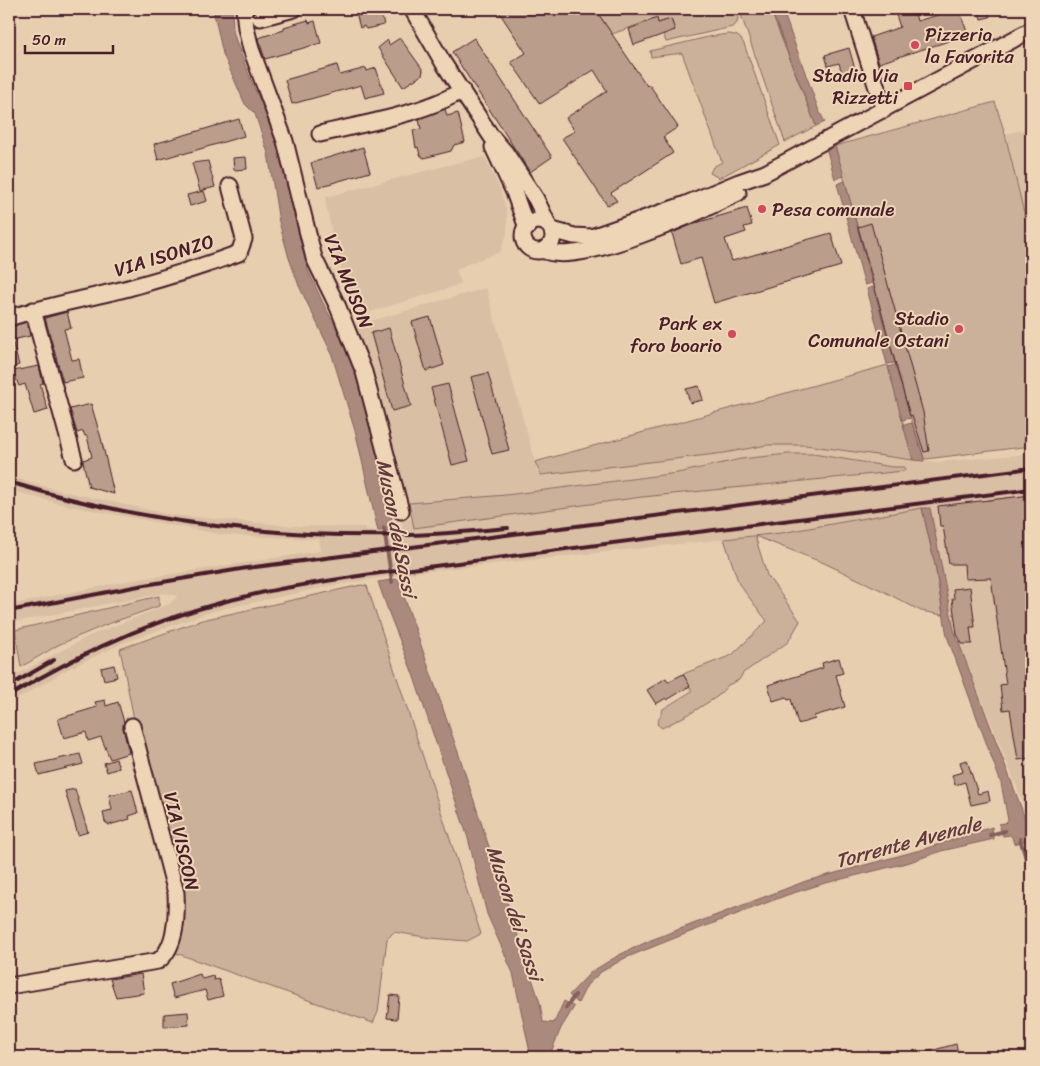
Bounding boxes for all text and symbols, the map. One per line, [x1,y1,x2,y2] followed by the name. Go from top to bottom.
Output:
[925,18,1014,73] place label: Pizzeria la Favorita
[25,22,112,54] scale bar
[32,27,67,53] text: 50 m
[909,39,921,51] marker: Pizzeria la Favorita
[813,59,899,114] place label: Stadio Via Rizzetti
[902,80,914,92] marker: Stadio Via Rizzetti
[772,193,895,226] place label: Pesa comunale
[756,203,768,215] marker: Pesa comunale
[110,225,218,286] street label: VIA ISONZO
[315,229,383,334] street label: VIA MUSON
[808,302,950,357] place label: Stadio Comunale Ostani
[630,307,722,362] place label: Park ex foro boario
[953,323,965,335] marker: Stadio Comunale Ostani
[726,328,738,340] marker: Park ex foro boario
[366,456,428,603] water label: Muson dei Sassi
[154,788,209,895] street label: VIA VISCON
[831,806,987,879] water label: Torrente Avenale
[476,841,554,988] water label: Muson dei Sassi

